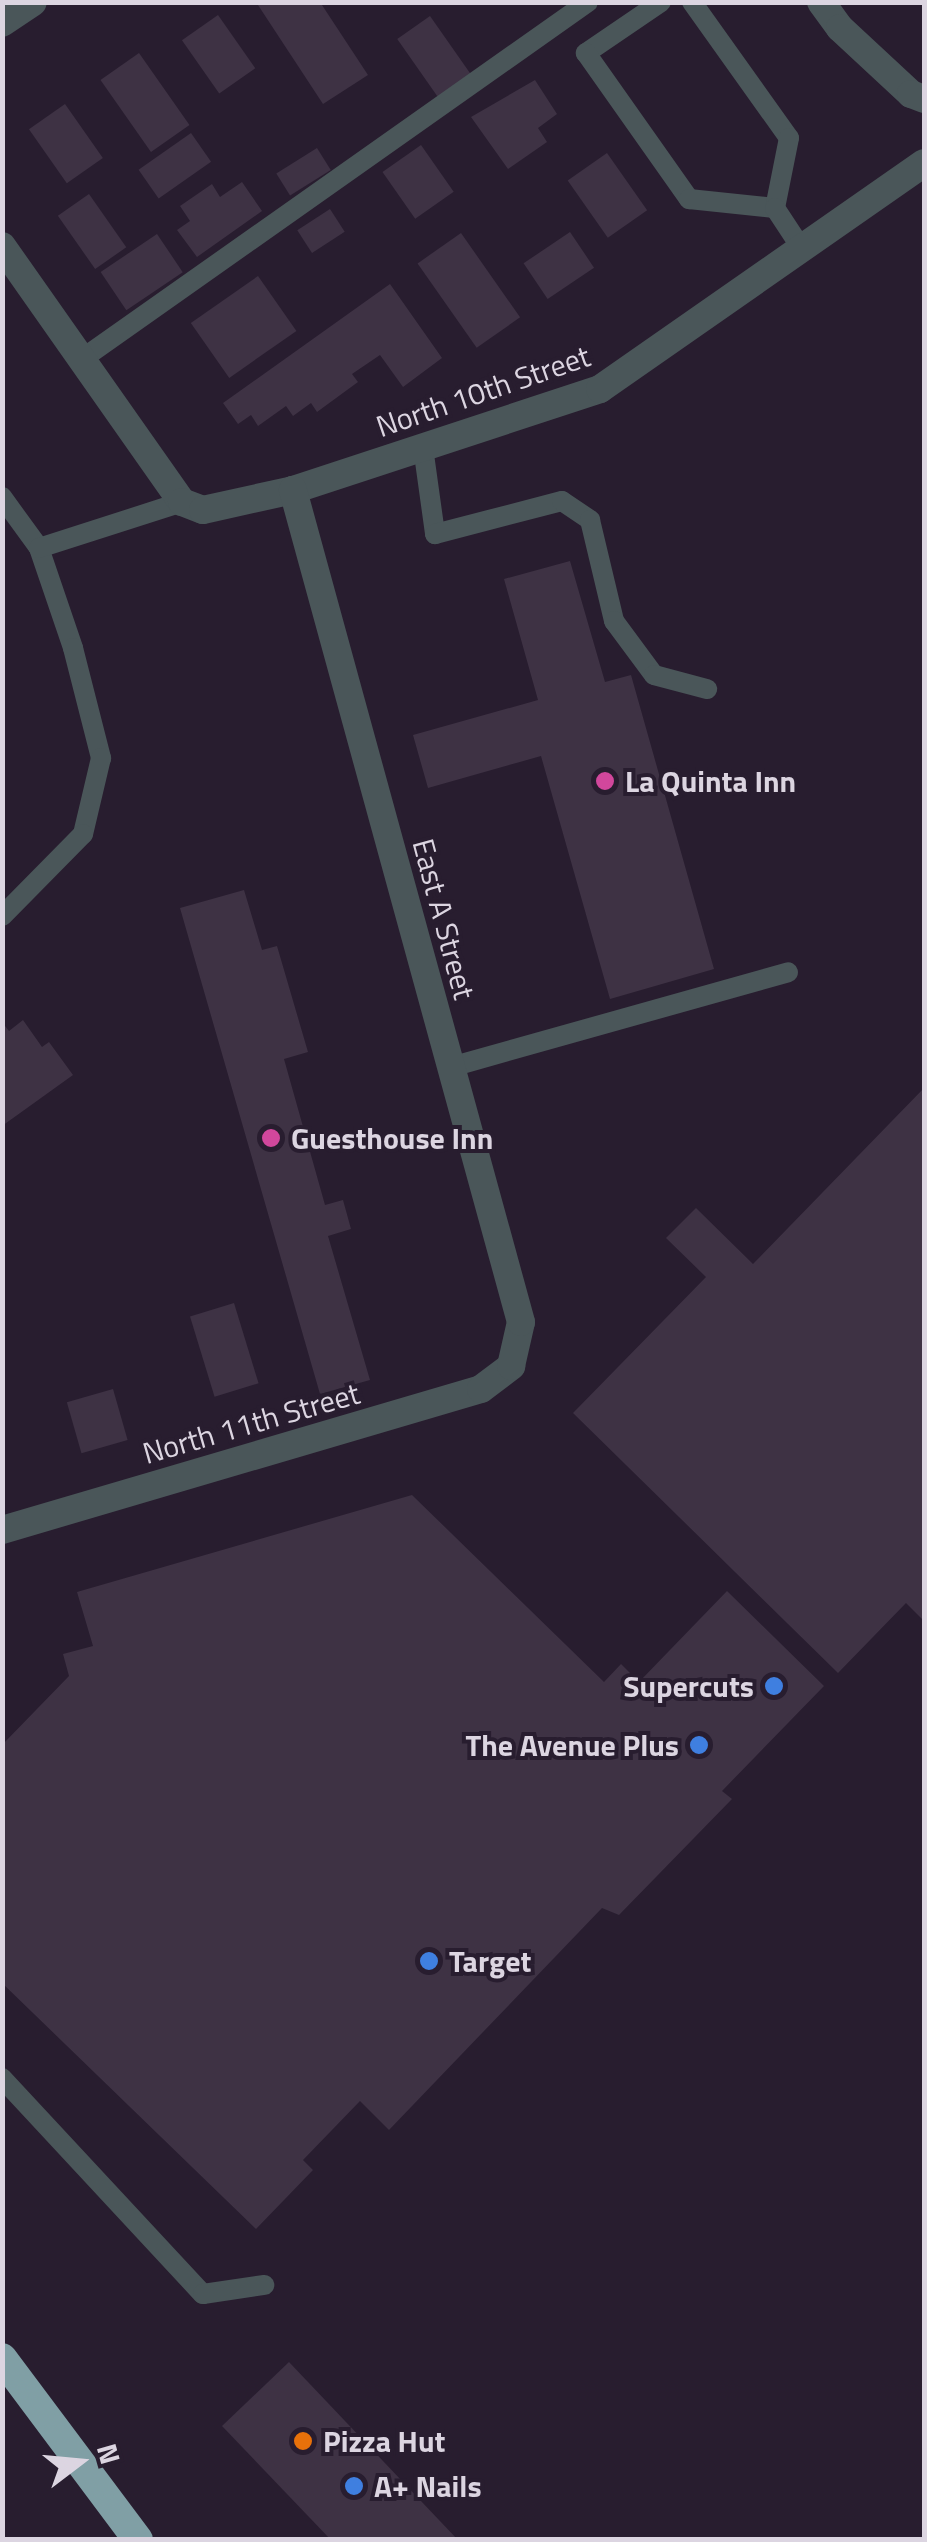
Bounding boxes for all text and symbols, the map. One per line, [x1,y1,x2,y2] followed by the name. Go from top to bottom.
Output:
[371,338,595,444] street label: North 10th Street
[625,763,796,799] place label: La Quinta Inn
[594,770,616,792] marker: La Quinta Inn
[405,835,483,1003] street label: East A Street
[291,1120,493,1156] place label: Guesthouse Inn
[260,1127,282,1149] marker: Guesthouse Inn
[138,1375,364,1471] street label: North 11th Street
[623,1668,754,1704] place label: Supercuts
[763,1675,785,1697] marker: Supercuts
[465,1727,679,1763] place label: The Avenue Plus
[688,1734,710,1756] marker: The Avenue Plus
[449,1943,531,1979] place label: Target
[418,1950,440,1972] marker: Target
[30,2412,130,2512] north arrow
[323,2423,445,2459] place label: Pizza Hut
[292,2430,314,2452] marker: Pizza Hut
[86,2438,133,2469] text: N
[374,2468,482,2504] place label: A+ Nails
[343,2475,365,2497] marker: A+ Nails

